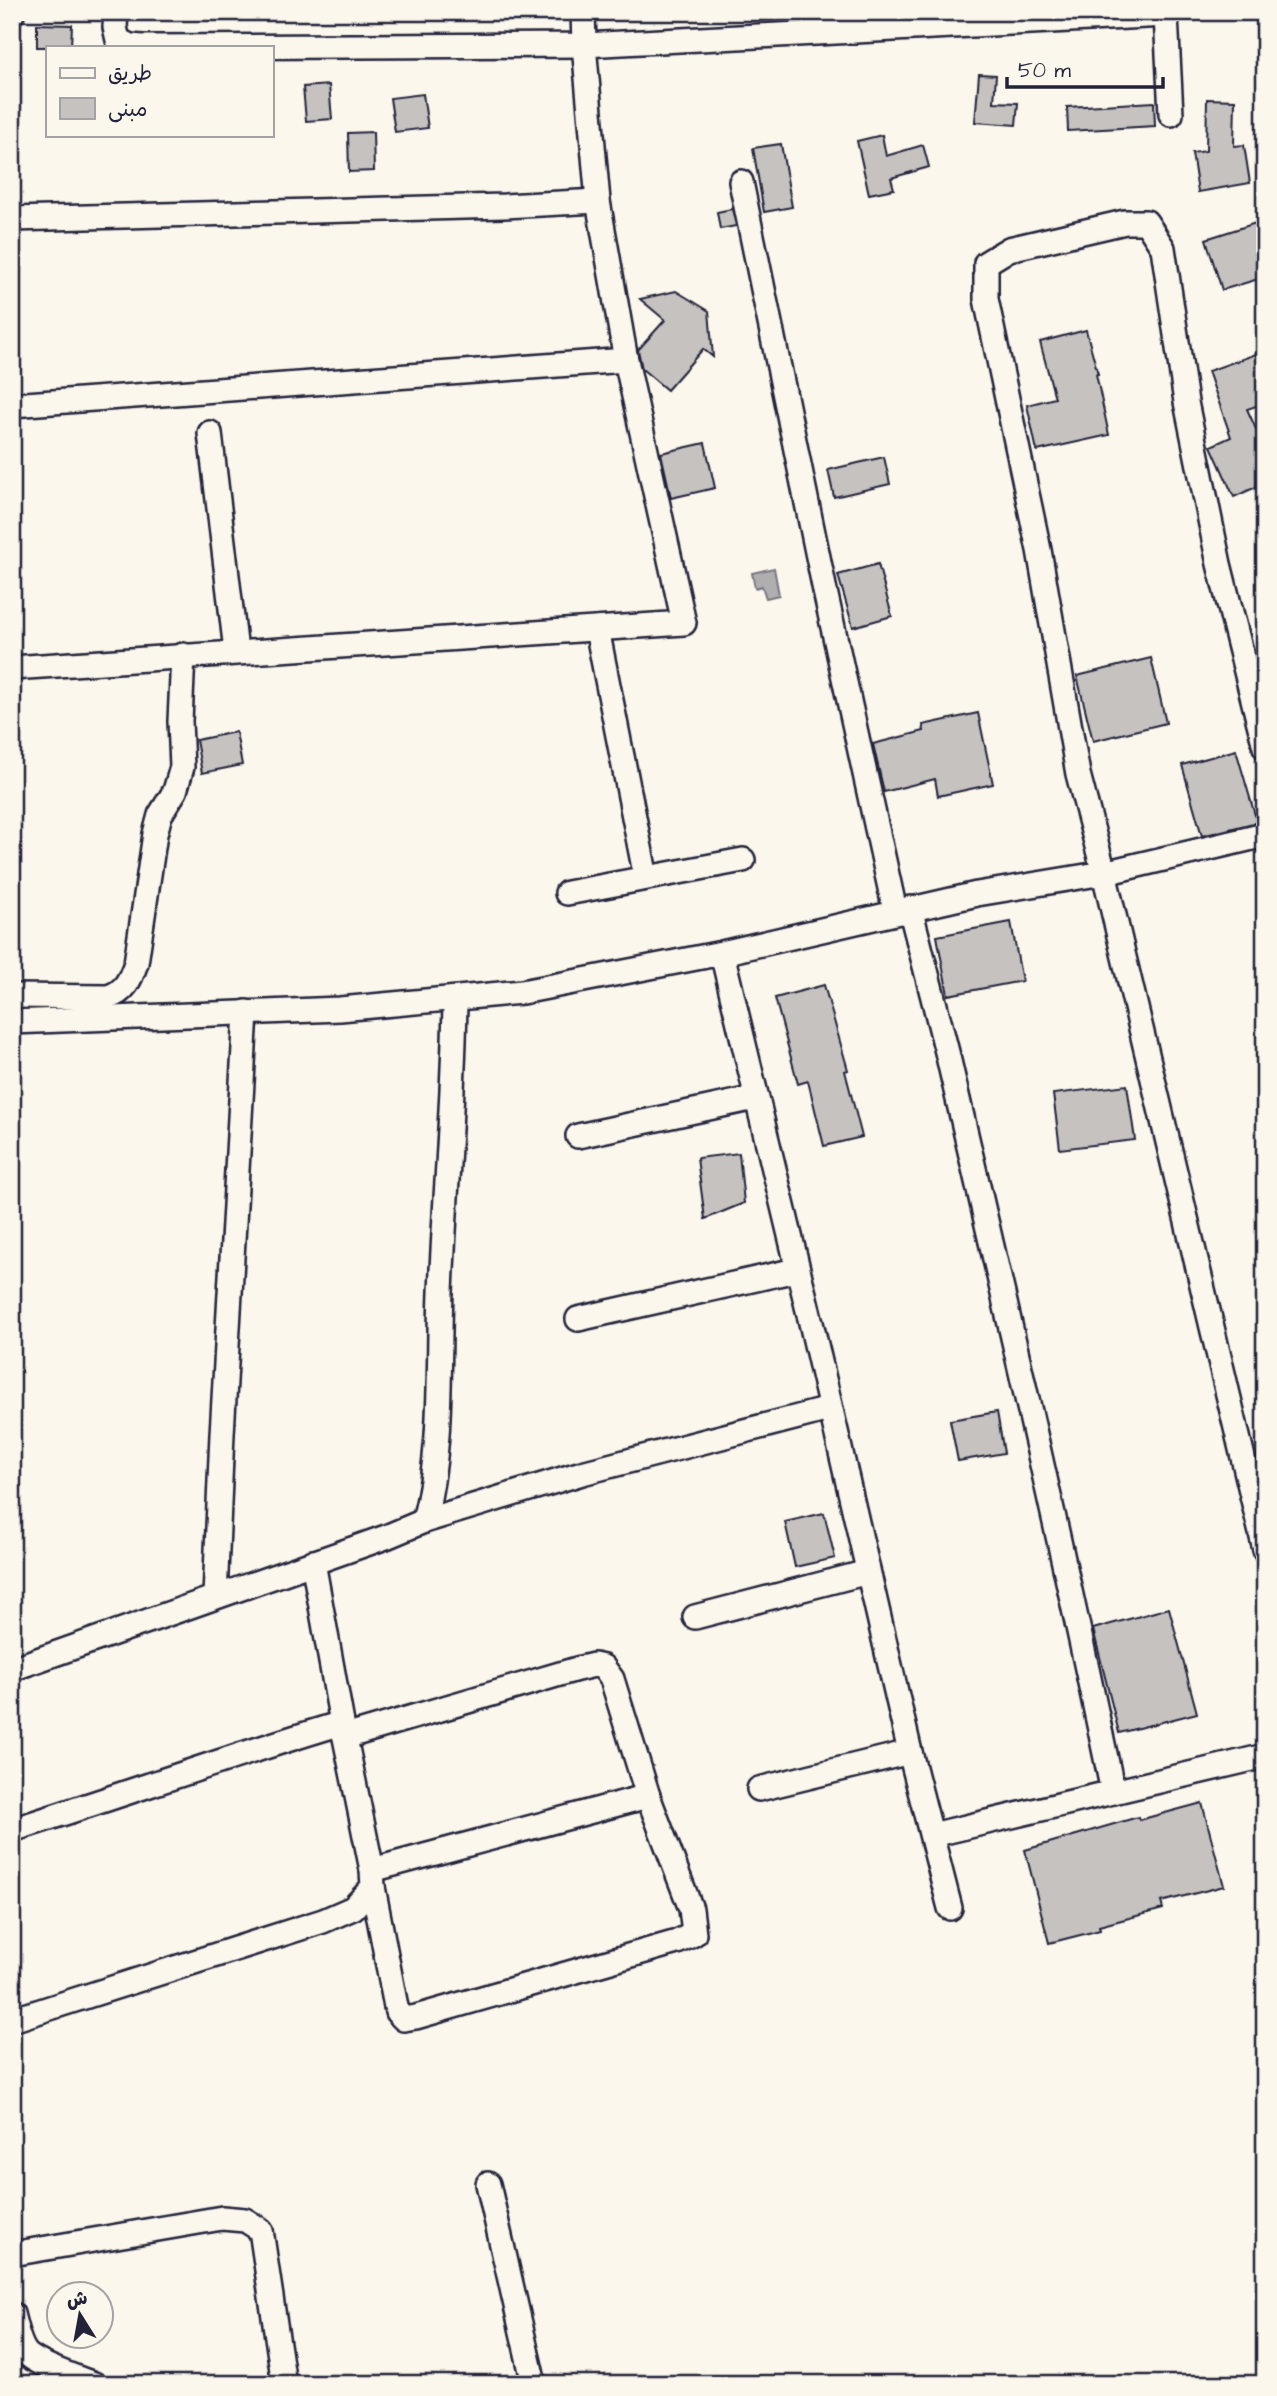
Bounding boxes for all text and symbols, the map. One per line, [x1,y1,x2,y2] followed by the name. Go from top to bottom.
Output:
[46,46,273,136] legend
[1007,46,1163,90] scale bar
[1018,56,1072,85] text: 50 m
[108,59,152,88] text: طريق
[108,95,147,124] text: مبنى
[46,2280,116,2350] north arrow
[64,2285,90,2315] text: ش

